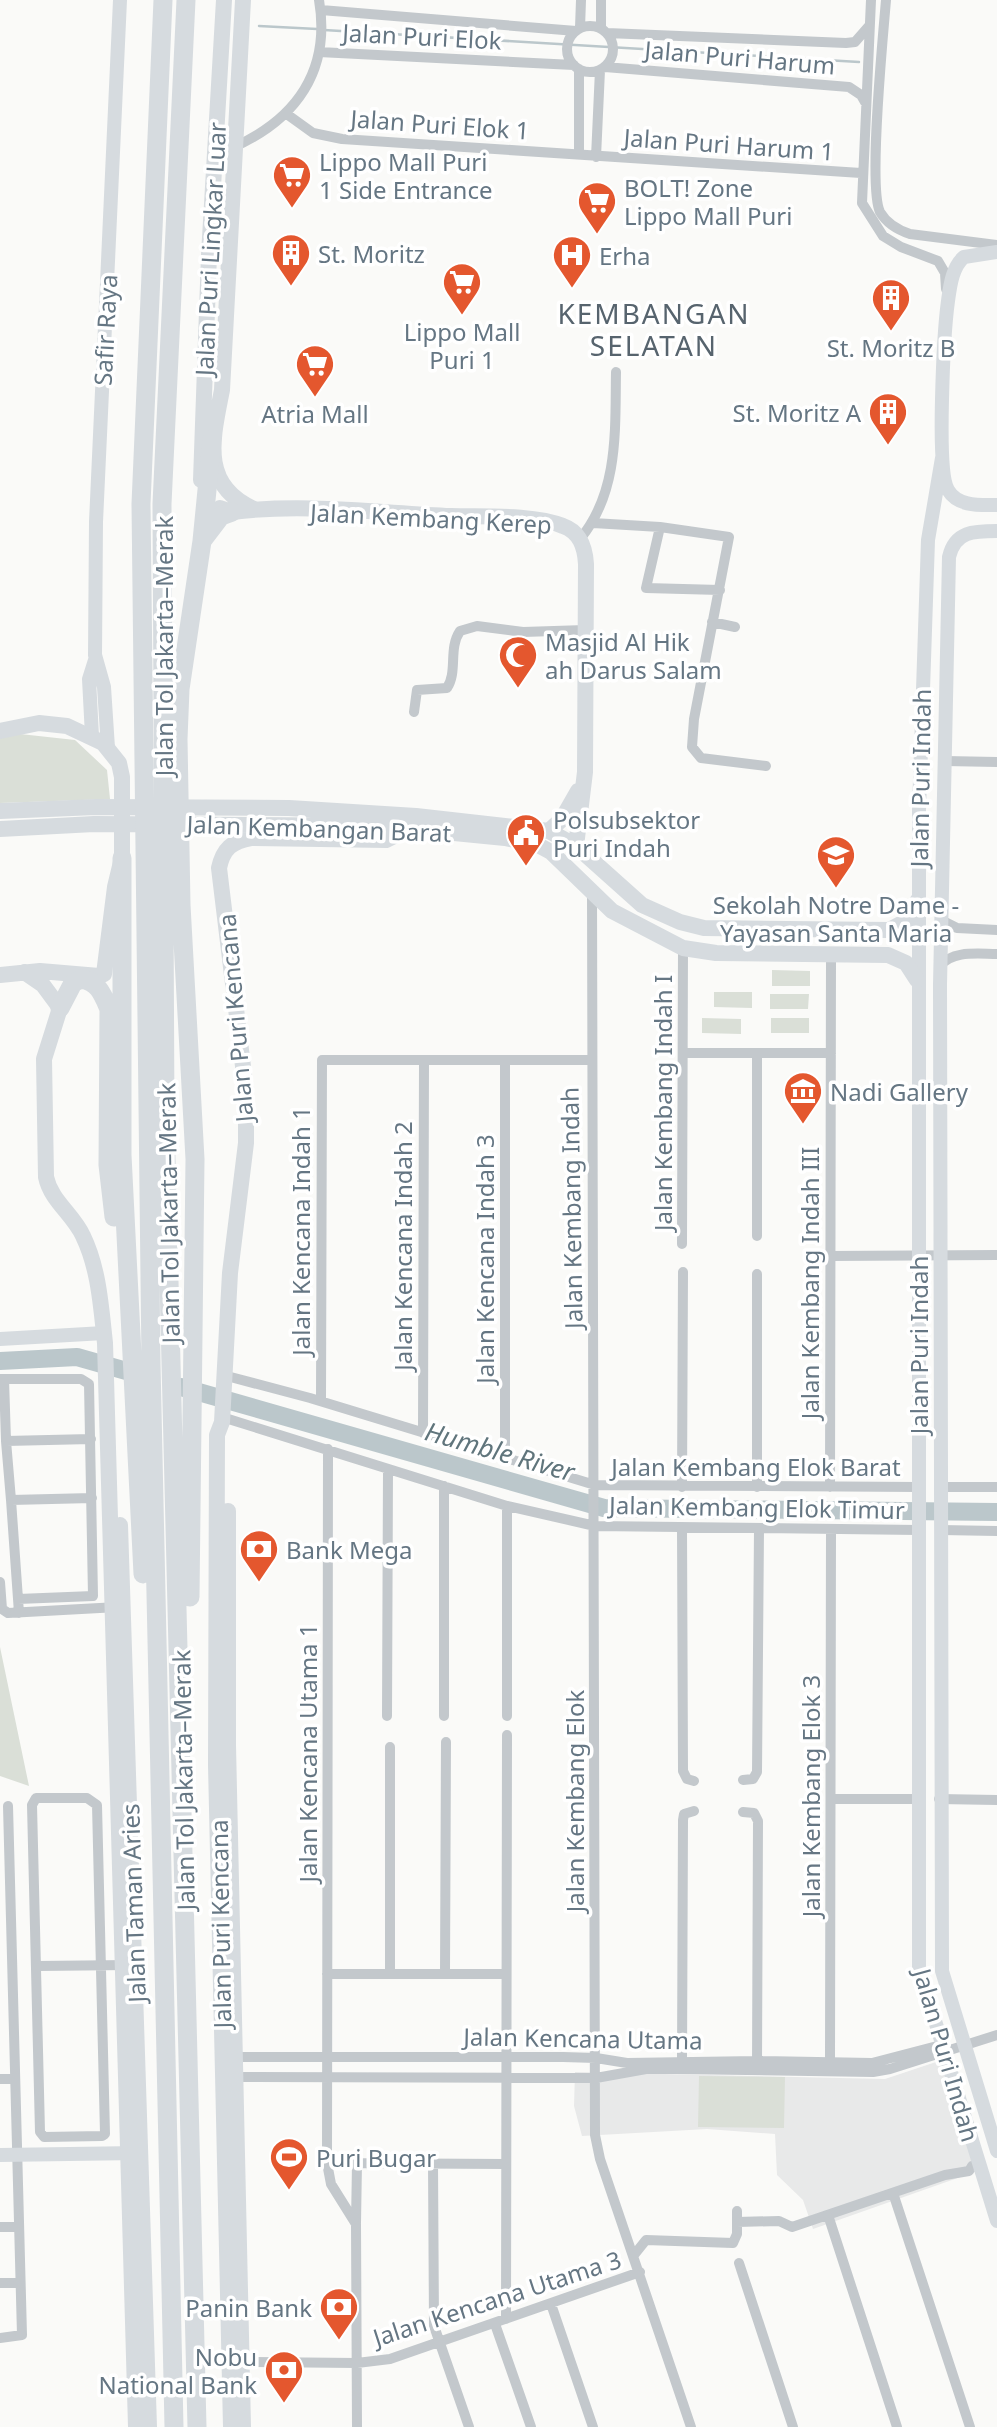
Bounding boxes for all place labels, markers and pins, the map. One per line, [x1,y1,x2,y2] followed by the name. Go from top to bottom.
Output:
[319,145,493,206] place label: Lippo Mall Puri 1 Side Entrance
[271,154,313,209] supermarket icon: Lippo Mall Puri 1 Side Entrance
[624,171,792,232] place label: BOLT! Zone Lippo Mall Puri
[576,180,618,235] supermarket icon: BOLT! Zone Lippo Mall Puri
[270,232,312,287] building icon: St. Moritz
[551,234,593,289] hospital icon: Erha
[318,237,425,270] place label: St. Moritz
[599,239,651,272] place label: Erha
[441,261,483,316] supermarket icon: Lippo Mall Puri 1
[870,277,912,332] building icon: St. Moritz B
[404,315,520,376] place label: Lippo Mall Puri 1
[827,331,955,364] place label: St. Moritz B
[294,343,336,398] supermarket icon: Atria Mall
[867,391,909,446] building icon: St. Moritz A
[733,396,862,429] place label: St. Moritz A
[261,397,369,430] place label: Atria Mall
[545,625,722,686] place label: Masjid Al Hik ah Darus Salam
[497,634,539,689] mosque icon: Masjid Al Hik ah Darus Salam
[553,803,700,864] place label: Polsubsektor Puri Indah
[505,812,547,867] public building icon: Polsubsektor Puri Indah
[815,834,857,889] school or university icon: Sekolah Notre Dame - Yayasan Santa Maria
[713,888,959,949] place label: Sekolah Notre Dame - Yayasan Santa Maria
[782,1070,824,1125] museum icon: Nadi Gallery
[830,1075,969,1108] place label: Nadi Gallery
[238,1528,280,1583] bank icon: Bank Mega
[286,1533,412,1566] place label: Bank Mega
[268,2136,310,2191] sports icon: Puri Bugar
[316,2141,436,2174] place label: Puri Bugar
[318,2286,360,2341] bank icon: Panin Bank
[185,2291,312,2324] place label: Panin Bank
[98,2340,257,2401] place label: Nobu National Bank
[263,2349,305,2404] bank icon: Nobu National Bank

